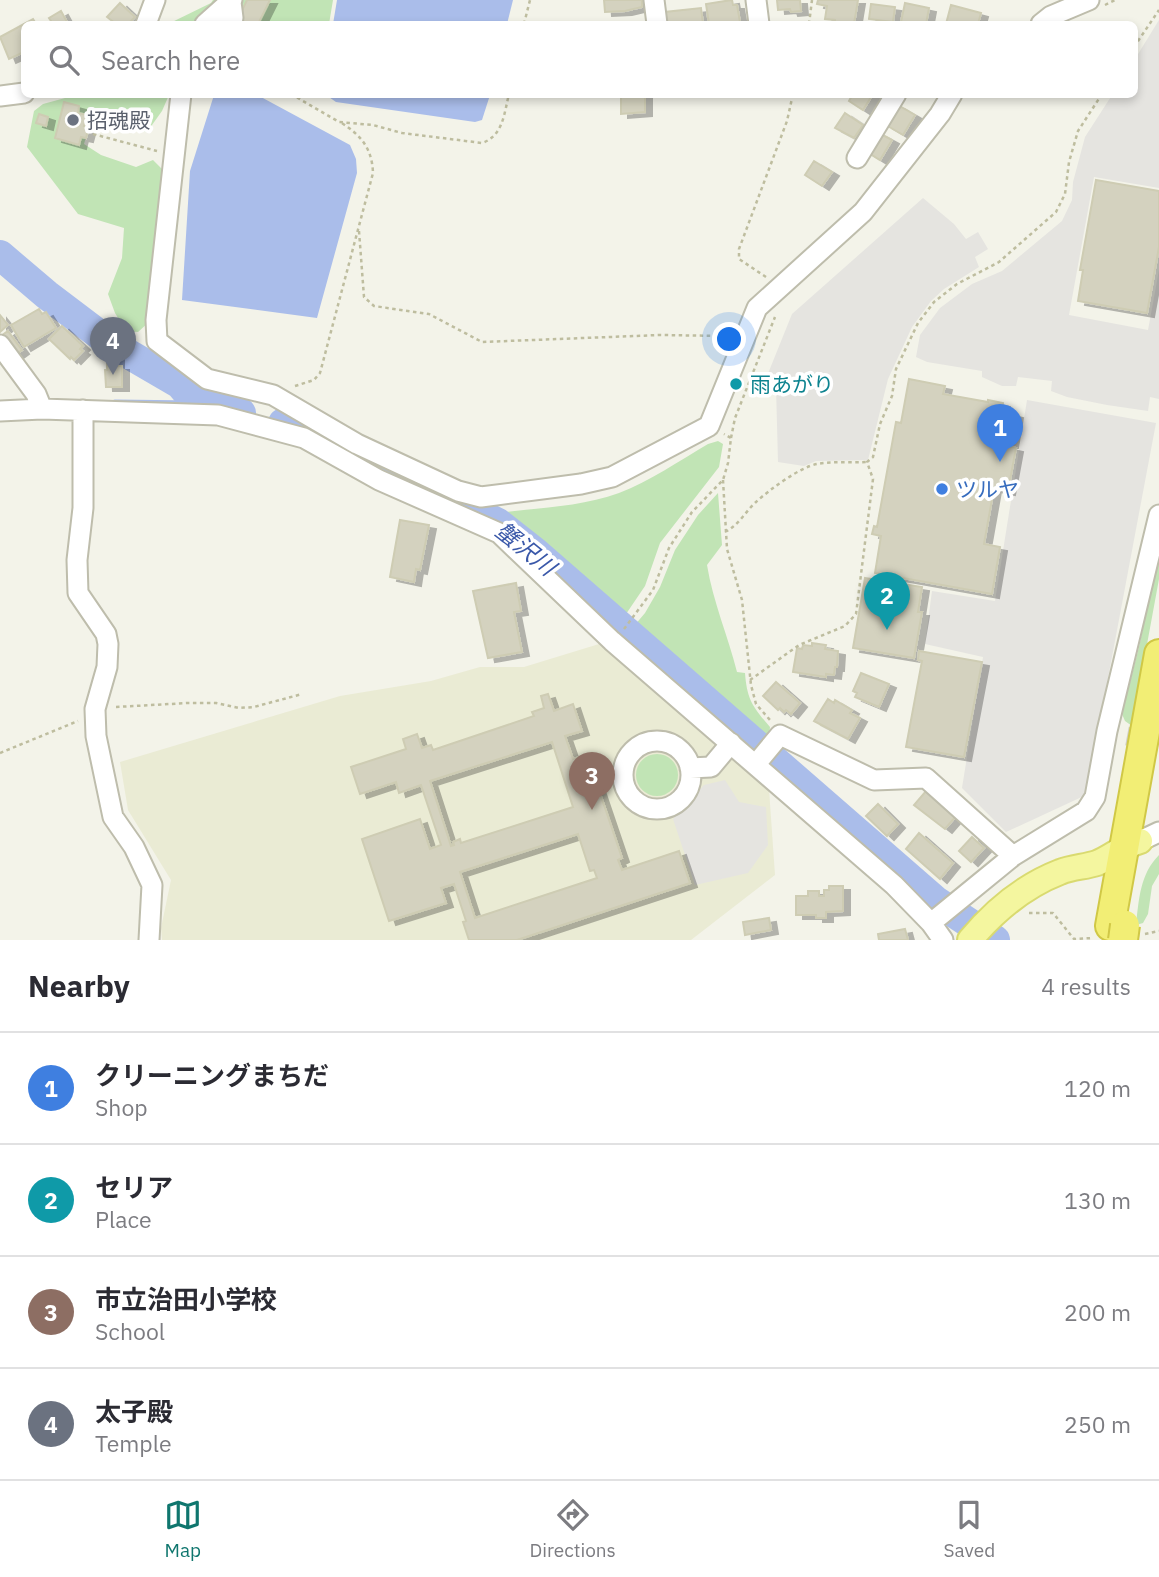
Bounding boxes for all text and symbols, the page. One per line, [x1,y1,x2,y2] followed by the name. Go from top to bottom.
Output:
[21,21,1138,98] search box
[45,41,83,79] icon: search
[101,43,240,77] text: Search here
[87,106,150,134] place label: 招魂殿
[65,112,81,128] marker: 招魂殿
[90,317,136,375] pin: 4
[712,322,746,356] your location
[750,370,834,398] place label: 雨あがり
[728,376,744,392] marker: 雨あがり
[977,404,1023,462] pin: 1
[956,475,1019,503] place label: ツルヤ
[934,481,950,497] marker: ツルヤ
[490,515,565,583] water label: 蟹沢川
[864,572,910,630] pin: 2
[569,752,615,810] pin: 3
[28,966,130,1005] text: Nearby
[1041,971,1131,1001] text: 4 results
[95,1058,329,1092] text: クリーニングまちだ
[44,1073,58,1103] text: 1
[1064,1073,1131,1103] text: 120 m
[95,1092,148,1122] text: Shop
[95,1170,173,1204] text: セリア
[44,1185,58,1215] text: 2
[1064,1185,1131,1215] text: 130 m
[95,1204,152,1234] text: Place
[95,1282,277,1316] text: 市立治田小学校
[44,1297,58,1327] text: 3
[1064,1297,1131,1327] text: 200 m
[95,1316,165,1346] text: School
[95,1394,173,1428] text: 太子殿
[44,1409,58,1439] text: 4
[1064,1409,1131,1439] text: 250 m
[95,1428,172,1458] text: Temple
[164,1496,202,1562] tab: Map
[529,1496,616,1562] tab: Directions
[944,1496,995,1562] tab: Saved

